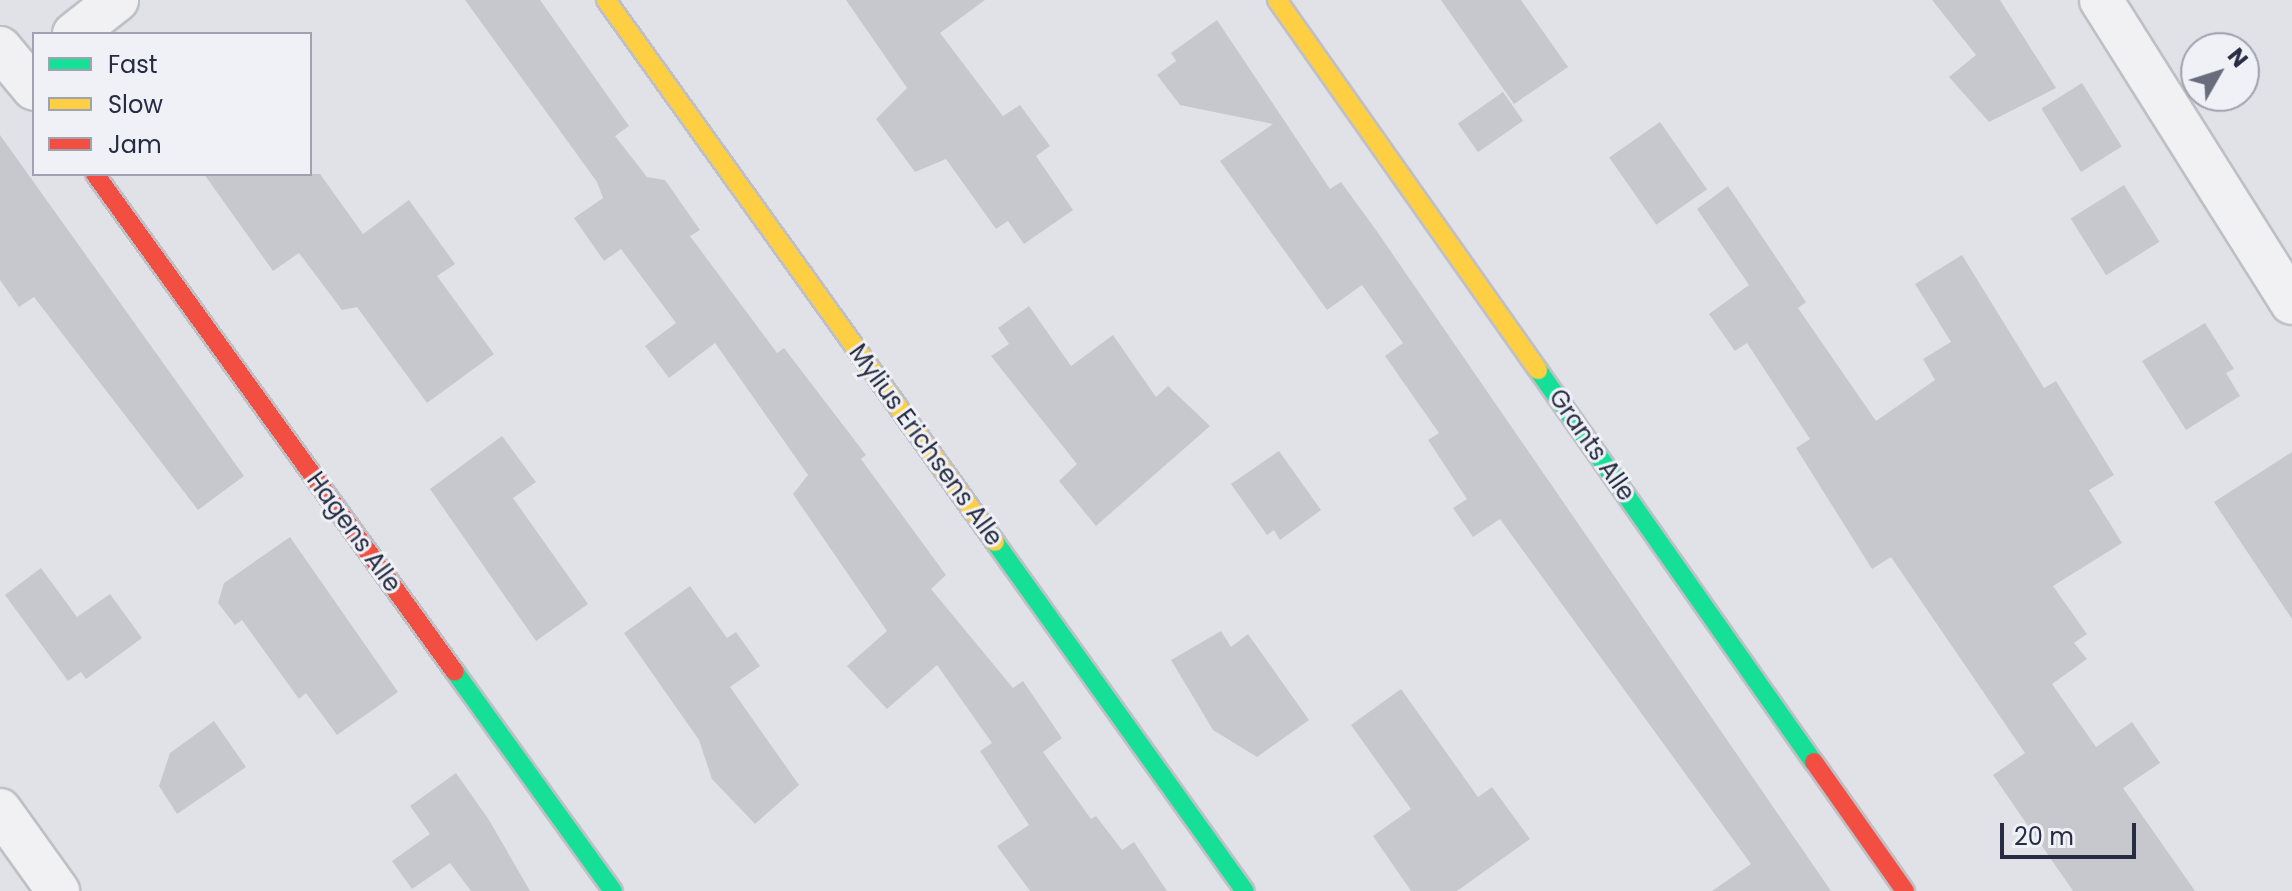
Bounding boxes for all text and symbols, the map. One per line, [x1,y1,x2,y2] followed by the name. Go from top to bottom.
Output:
[32,32,312,176] legend
[2180,32,2260,112] north arrow
[2220,42,2255,74] text: N
[108,48,158,81] text: Fast
[108,88,163,121] text: Slow
[108,128,162,161] text: Jam
[843,339,1009,551] street label: Mylius Erichsens Alle
[1543,384,1641,506] street label: Grants Alle
[301,466,407,598] street label: Hagens Alle
[2004,807,2140,857] scale bar
[2014,820,2074,853] text: 20 m

